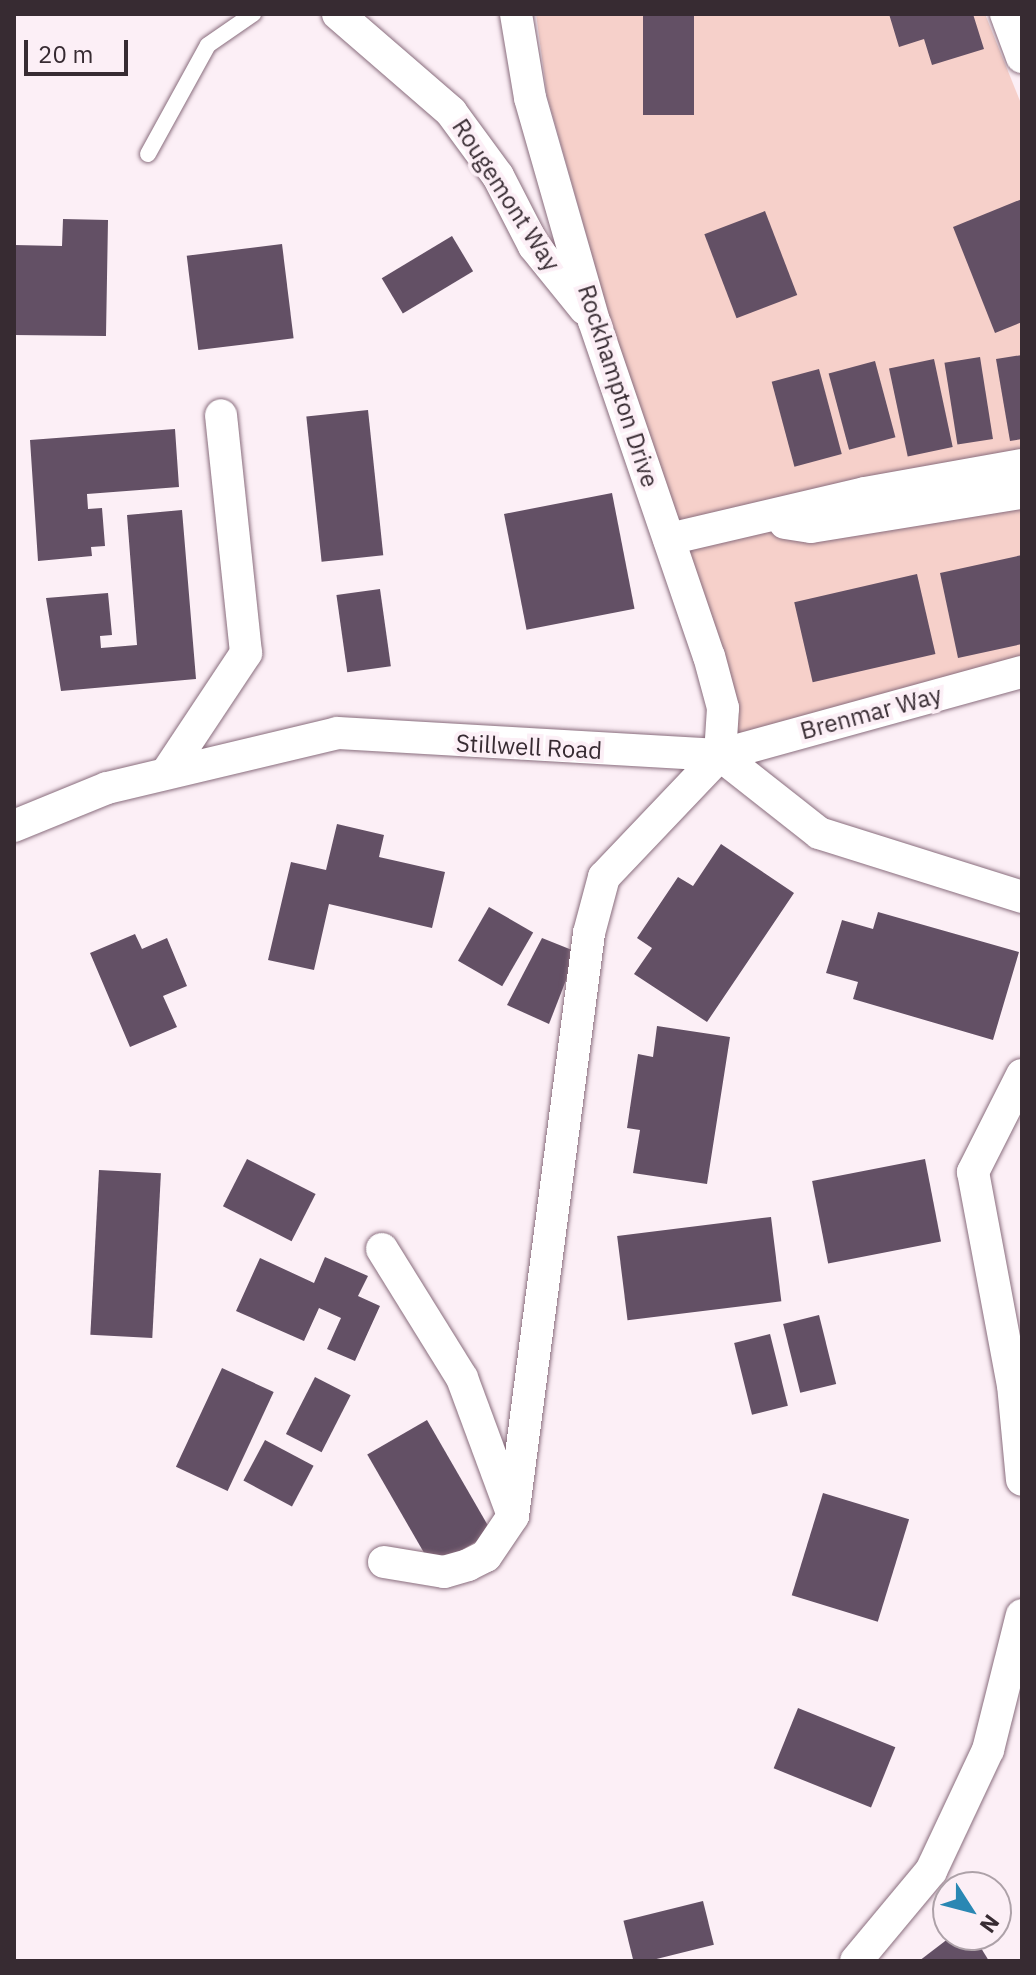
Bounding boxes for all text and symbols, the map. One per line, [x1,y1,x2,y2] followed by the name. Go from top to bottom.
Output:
[28,24,132,74] scale bar
[38,38,93,70] text: 20 m
[446,113,566,277] street label: Rougemont Way
[572,281,664,491] street label: Rockhampton Drive
[797,680,945,746] street label: Brenmar Way
[455,729,603,765] street label: Stillwell Road
[932,1871,1012,1951] north arrow
[974,1909,1007,1939] text: N

